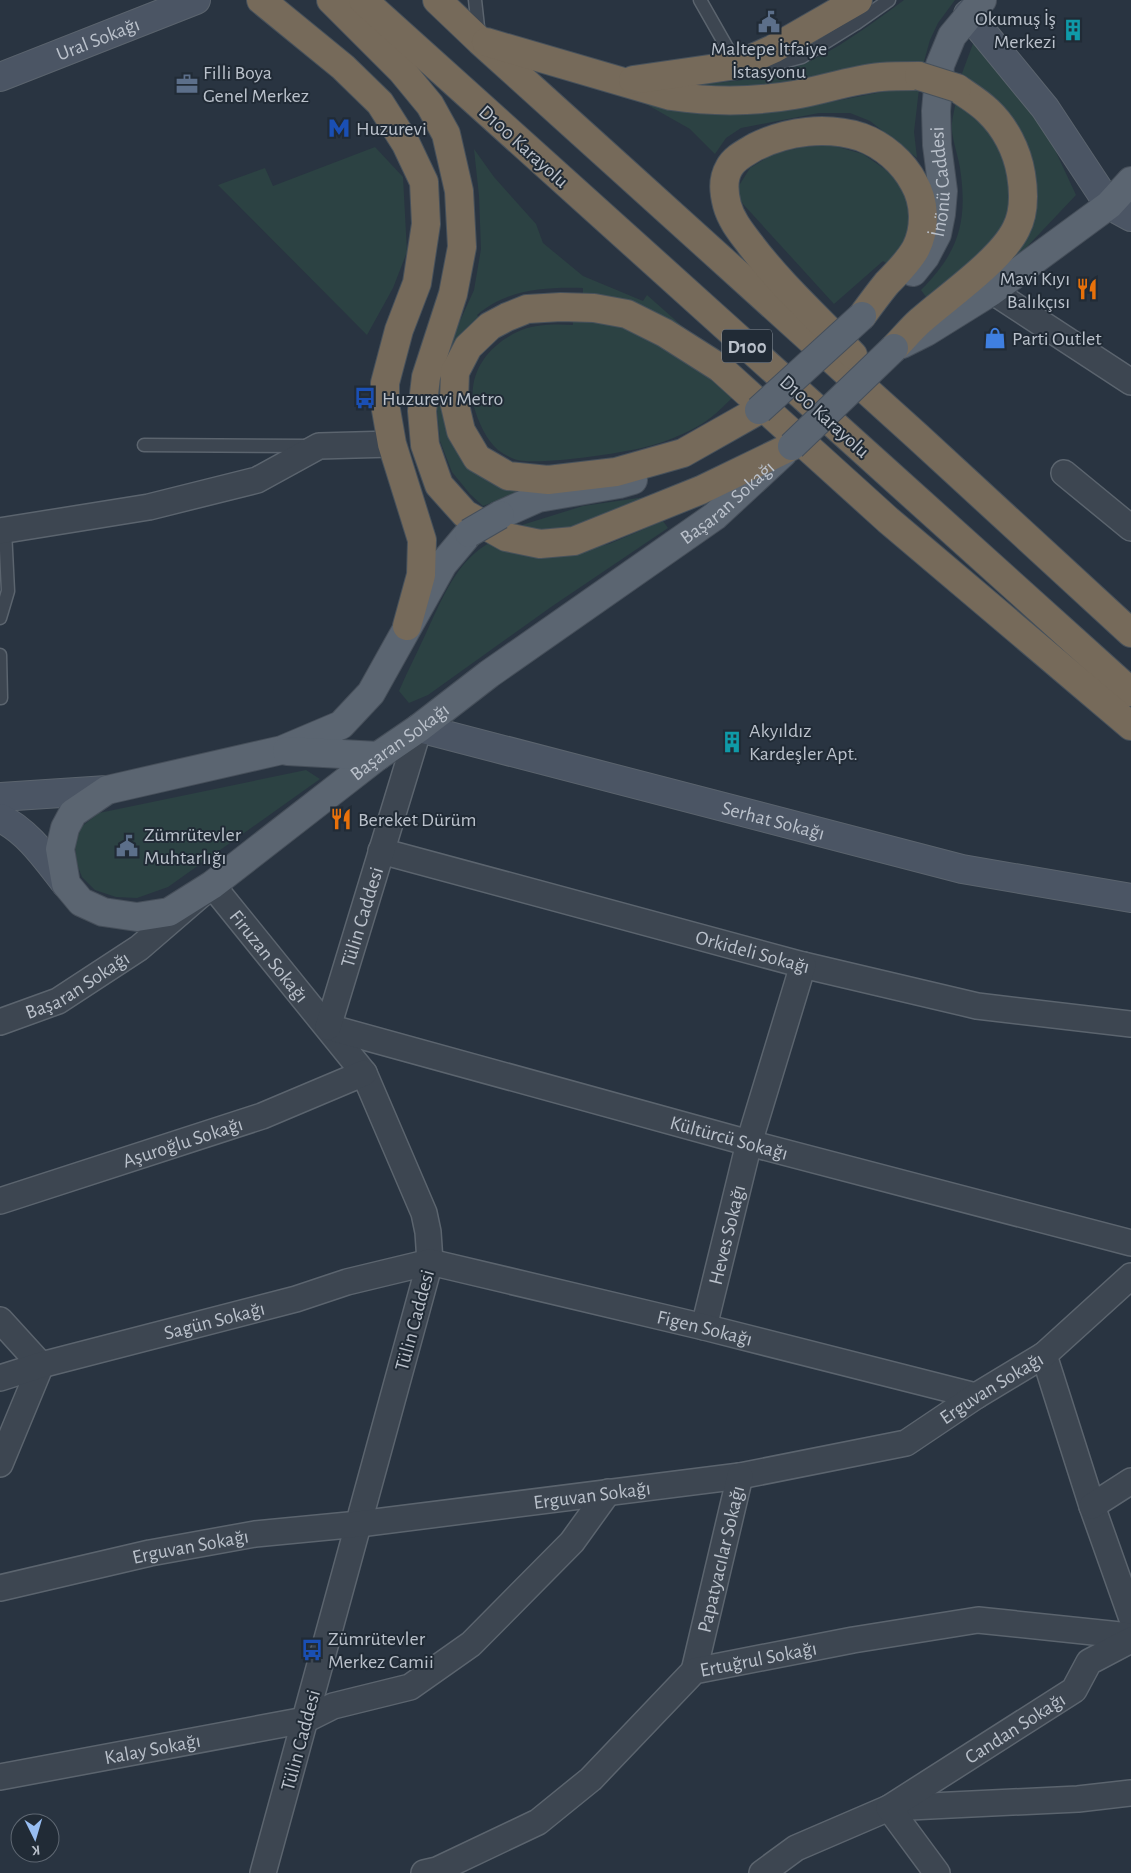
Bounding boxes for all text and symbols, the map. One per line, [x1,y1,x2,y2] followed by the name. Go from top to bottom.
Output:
[756,9,782,35] public building icon: Maltepe İtfaiye İstasyonu
[975,9,1056,52] place label: Okumuş İş Merkezi
[54,14,142,65] street label: Ural Sokağı
[1060,17,1086,43] building icon: Okumuş İş Merkezi
[711,39,827,82] place label: Maltepe İtfaiye İstasyonu
[203,63,309,106] place label: Filli Boya Genel Merkez
[174,71,200,97] office icon: Filli Boya Genel Merkez
[475,102,572,192] street label: D100 Karayolu
[326,115,352,141] metro station icon: Huzurevi
[356,119,427,139] place label: Huzurevi
[927,126,954,239] street label: İnönü Caddesi
[1000,269,1070,312] place label: Mavi Kıyı Balıkçısı
[1074,276,1100,302] restaurant icon: Mavi Kıyı Balıkçısı
[982,325,1008,351] shop icon: Parti Outlet
[1012,329,1102,349] place label: Parti Outlet
[722,330,772,362] road number: D100
[776,372,873,462] street label: D100 Karayolu
[352,385,378,411] bus stop icon: Huzurevi Metro
[382,389,503,409] place label: Huzurevi Metro
[677,457,779,548] street label: Başaran Sokağı
[347,700,453,785] street label: Başaran Sokağı
[749,721,858,764] place label: Akyıldız Kardeşler Apt.
[719,729,745,755] building icon: Akyıldız Kardeşler Apt.
[719,798,827,844] street label: Serhat Sokağı
[328,806,354,832] restaurant icon: Bereket Dürüm
[358,810,477,830] place label: Bereket Dürüm
[144,825,242,868] place label: Zümrütevler Muhtarlığı
[114,833,140,859] public building icon: Zümrütevler Muhtarlığı
[338,865,387,970] street label: Tülin Caddesi
[225,906,312,1007] street label: Firuzan Sokağı
[693,927,811,977] street label: Orkideli Sokağı
[23,948,133,1023] street label: Başaran Sokağı
[668,1113,790,1164] street label: Kültürcü Sokağı
[120,1114,245,1171] street label: Aşuroğlu Sokağı
[706,1183,749,1287] street label: Heves Sokağı
[392,1268,438,1373] street label: Tülin Caddesi
[162,1299,267,1344] street label: Sagün Sokağı
[655,1307,754,1350] street label: Figen Sokağı
[936,1349,1047,1428] street label: Erguvan Sokağı
[532,1478,652,1513] street label: Erguvan Sokağı
[694,1484,748,1635] street label: Papatyacılar Sokağı
[130,1526,250,1568] street label: Erguvan Sokağı
[328,1629,434,1672] place label: Zümrütevler Merkez Camii
[299,1637,325,1663] bus stop icon: Zümrütevler Merkez Camii
[698,1638,818,1681] street label: Ertuğrul Sokağı
[278,1688,324,1793] street label: Tülin Caddesi
[962,1689,1069,1768] street label: Candan Sokağı
[103,1731,202,1768] street label: Kalay Sokağı
[10,1813,60,1863] north arrow
[31,1843,41,1857] text: K

